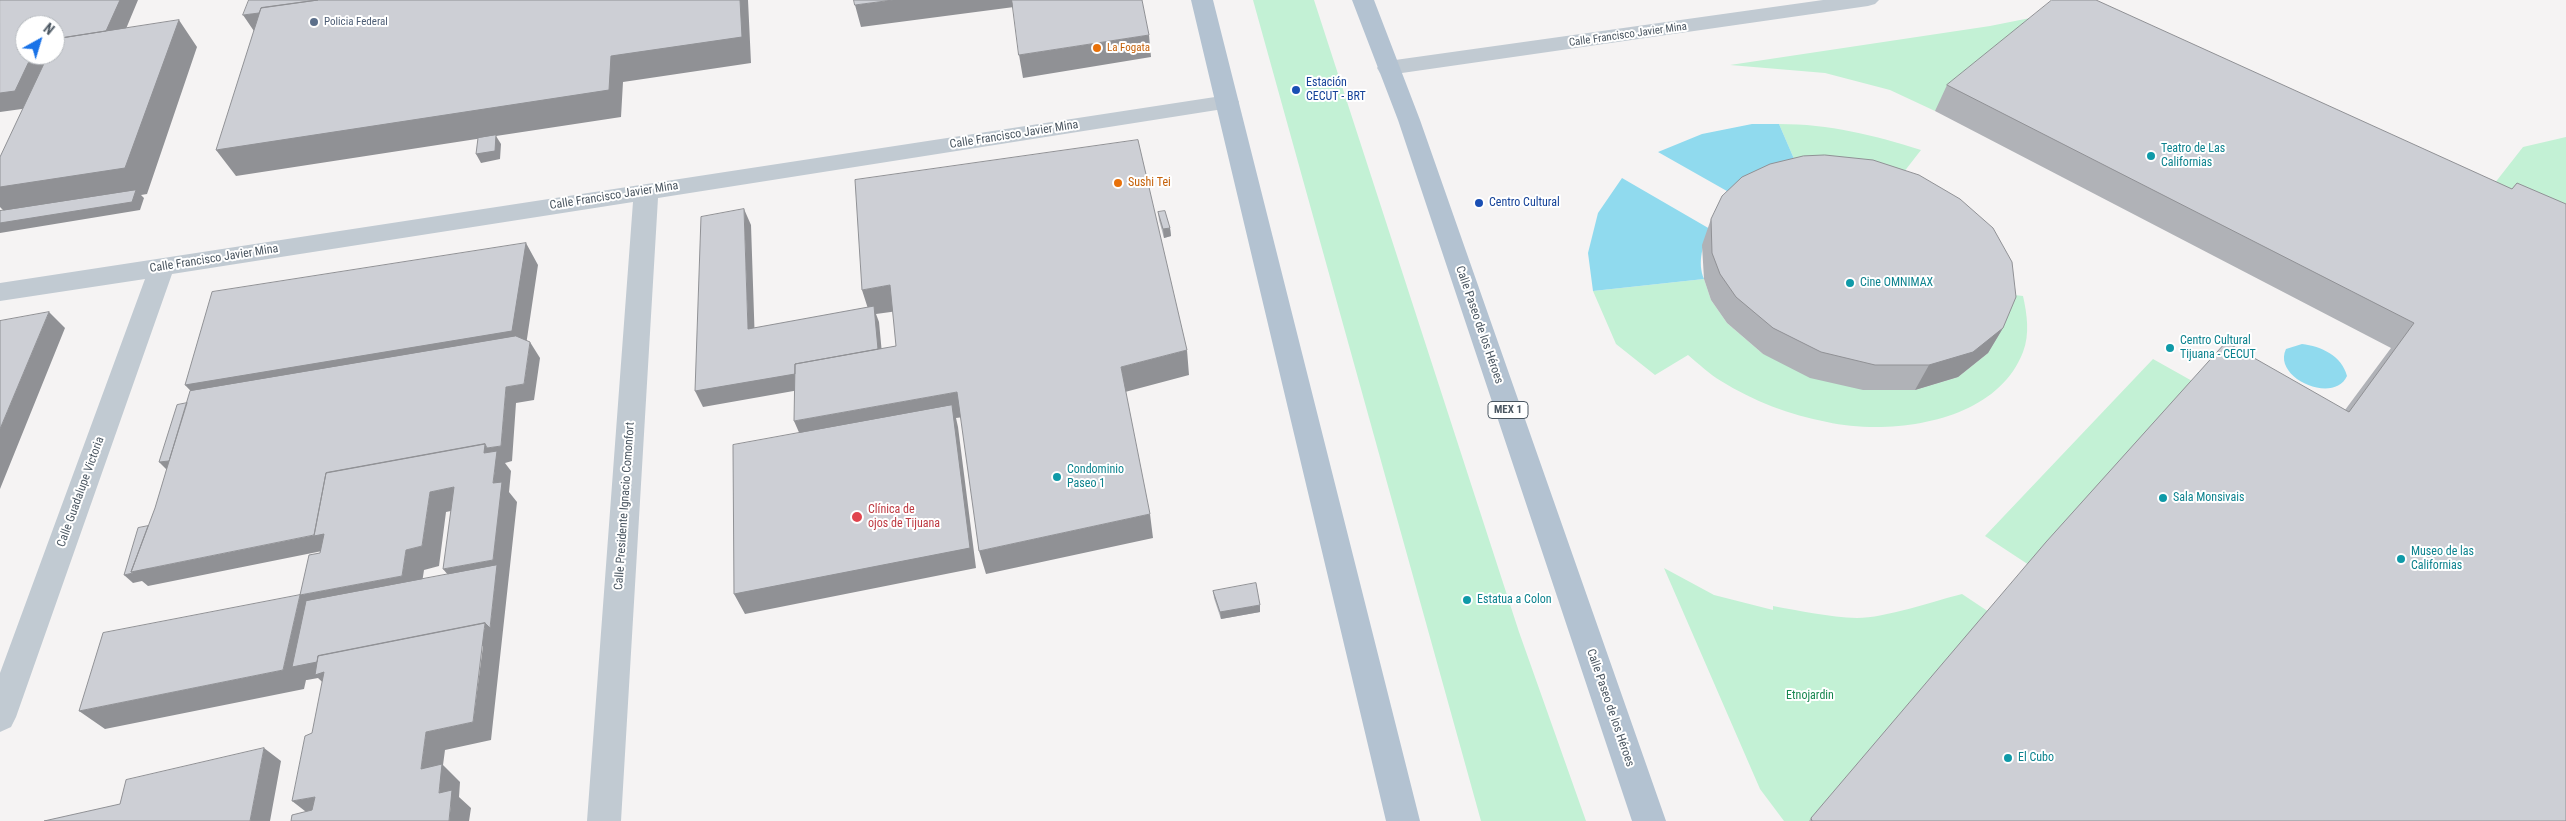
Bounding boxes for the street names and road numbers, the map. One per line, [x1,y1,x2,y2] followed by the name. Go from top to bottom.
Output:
[1568,20,1688,50] street label: Calle Francisco Javier Mina
[949,118,1079,152] street label: Calle Francisco Javier Mina
[549,179,679,213] street label: Calle Francisco Javier Mina
[149,242,279,276] street label: Calle Francisco Javier Mina
[1452,264,1506,386] street label: Calle Paseo de los Héroes
[1488,402,1528,418] road number: MEX 1
[612,422,638,590] street label: Calle Presidente Ignacio Comonfort
[54,435,108,549] street label: Calle Guadalupe Victoria
[1583,647,1637,769] street label: Calle Paseo de los Héroes

